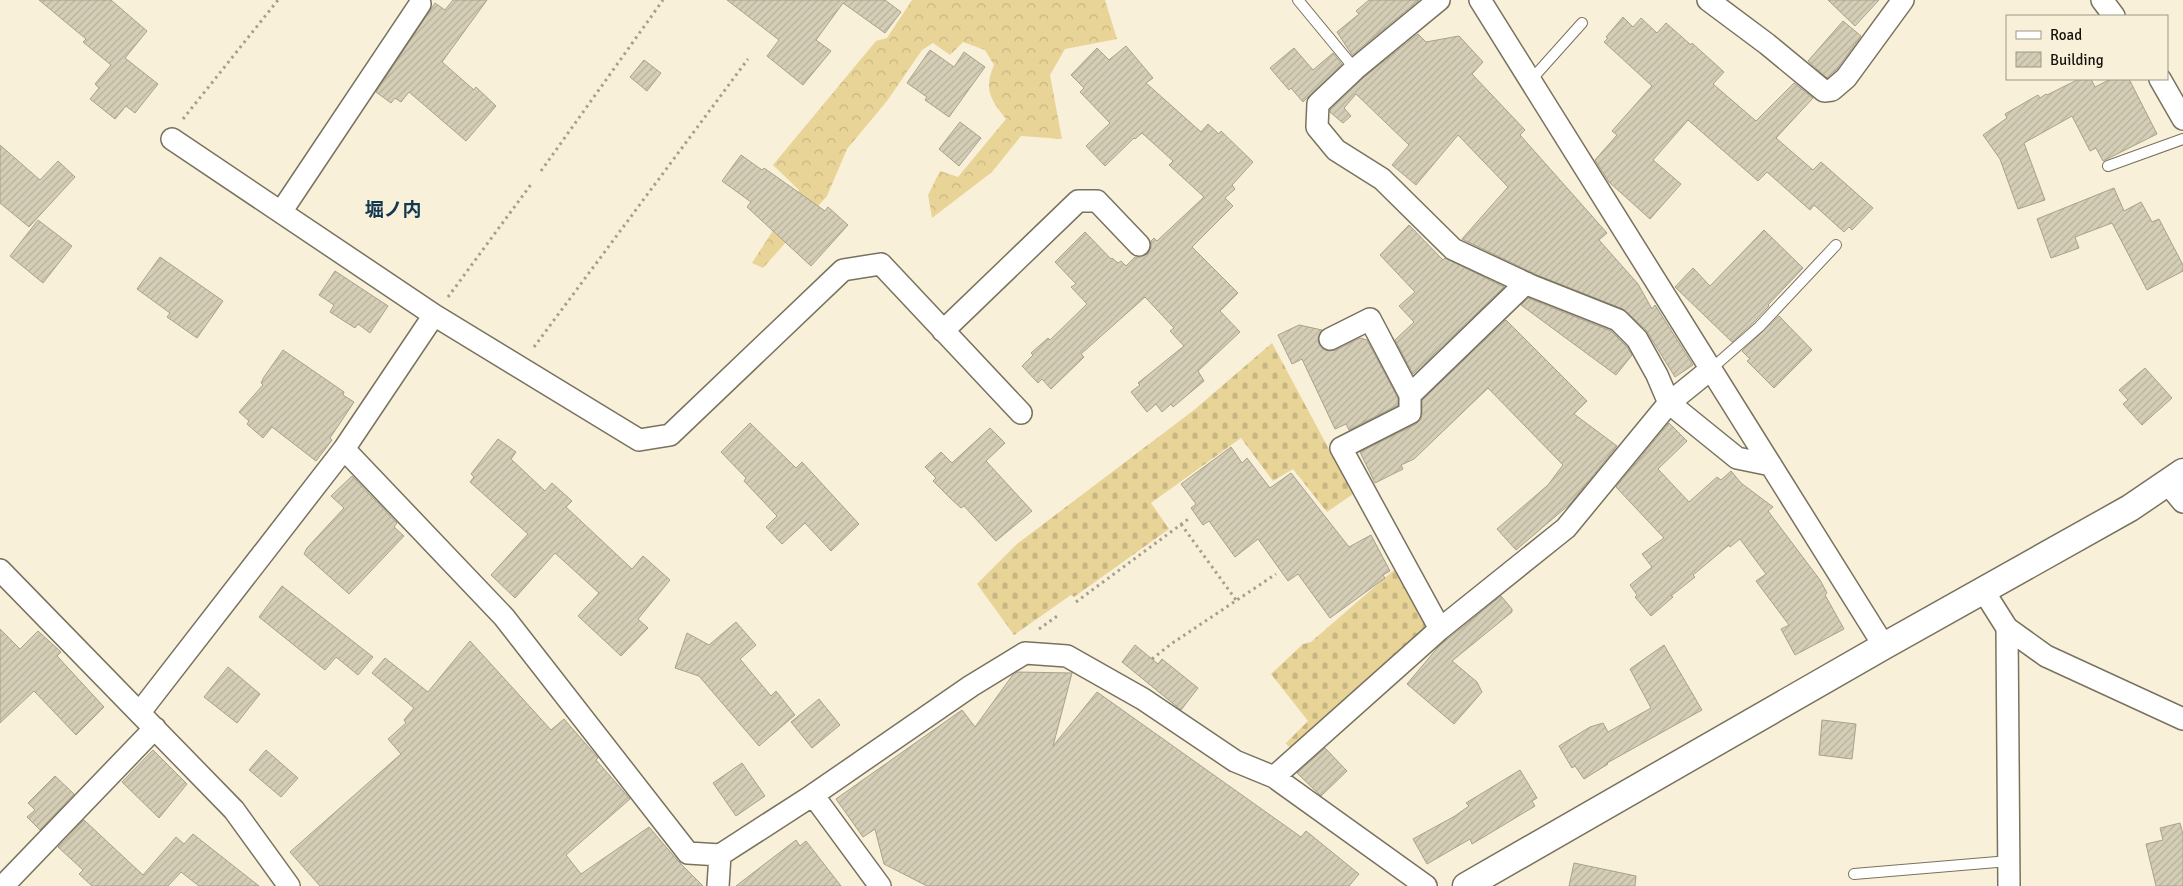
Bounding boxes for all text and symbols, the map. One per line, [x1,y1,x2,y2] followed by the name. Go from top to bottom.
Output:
[2006,15,2168,80] legend
[2050,26,2082,44] text: Road
[2050,51,2104,69] text: Building
[364,198,422,222] district label: 堀ノ内

